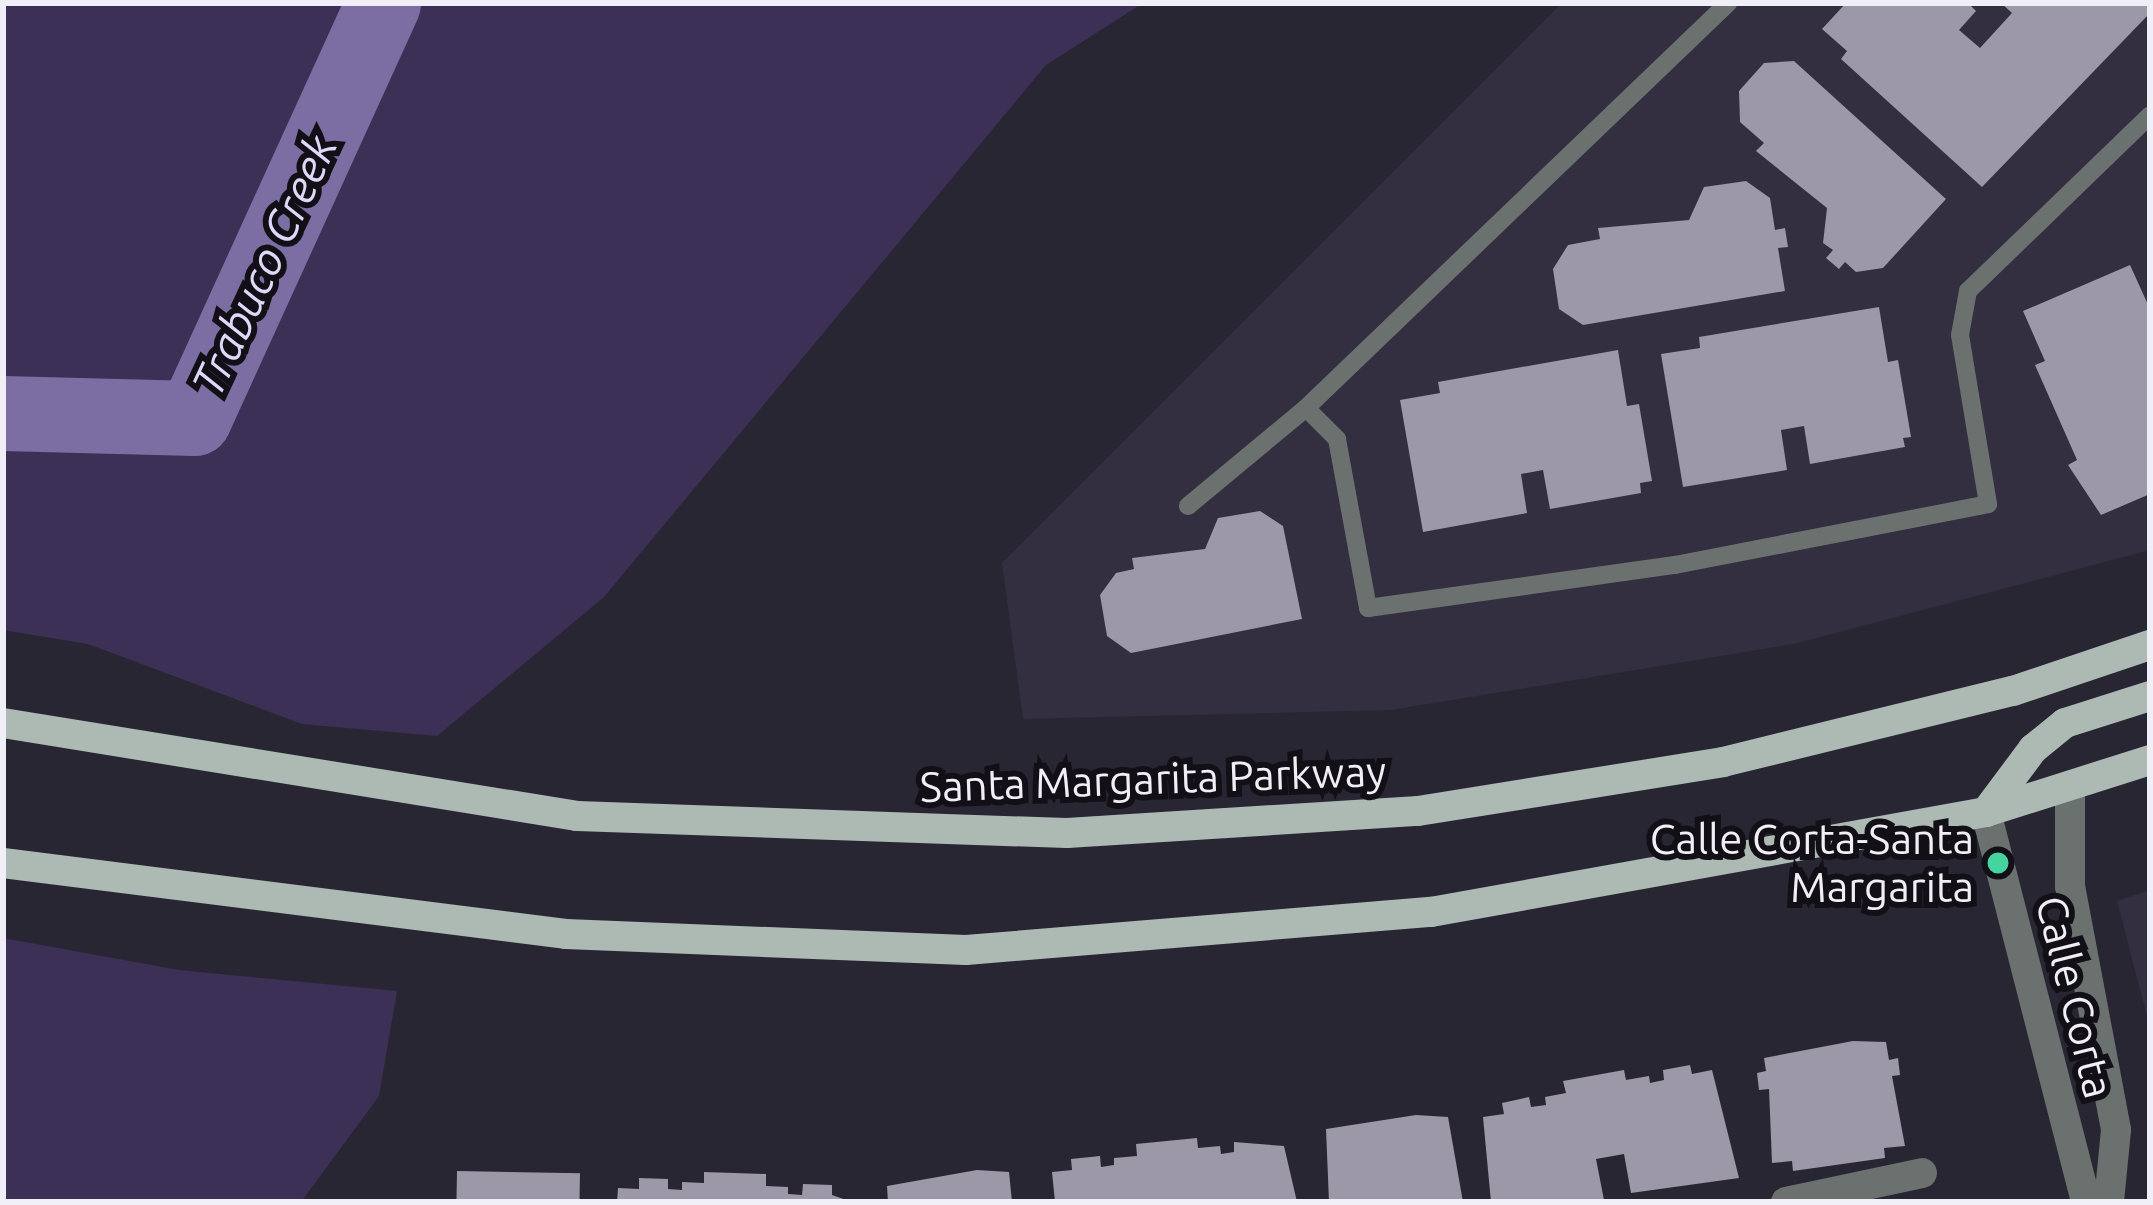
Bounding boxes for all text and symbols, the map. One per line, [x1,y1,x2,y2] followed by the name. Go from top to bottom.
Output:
[180,126,348,404] water label: Trabuco Creek
[919,746,1387,812] street label: Santa Margarita Parkway
[1650,814,1974,912] place label: Calle Corta-Santa Margarita
[1985,850,2011,876] marker: Calle Corta-Santa Margarita
[2026,891,2124,1103] street label: Calle Corta

